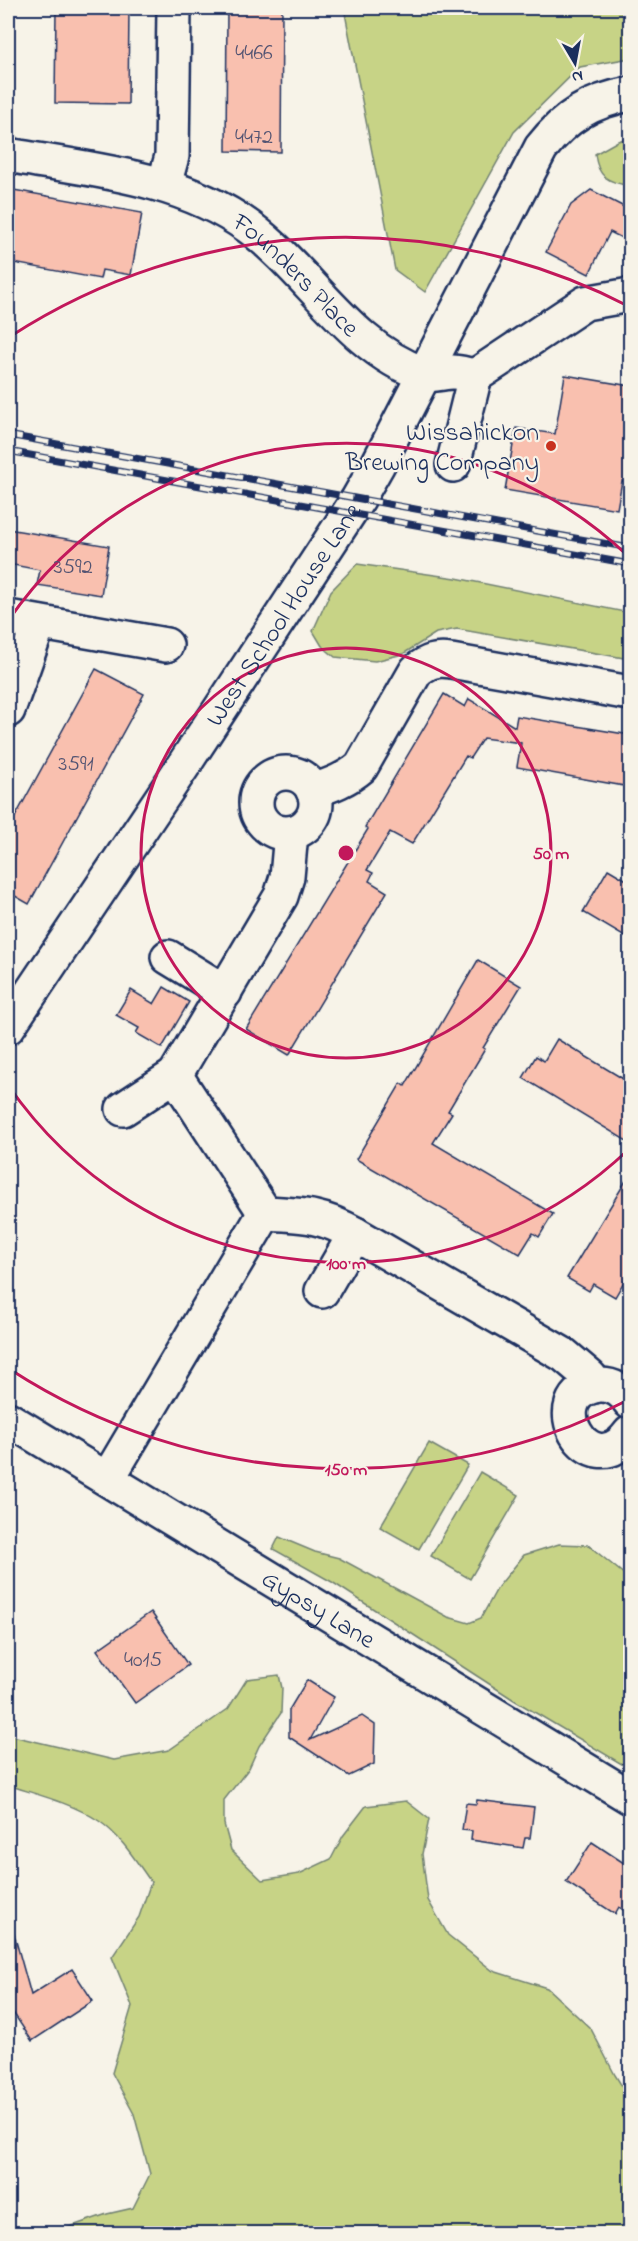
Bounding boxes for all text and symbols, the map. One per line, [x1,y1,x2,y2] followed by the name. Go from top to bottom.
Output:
[545,33,605,93] north arrow
[235,38,273,70] house number: 4466
[570,63,585,89] text: N
[235,122,273,154] house number: 4472
[223,204,367,348] street label: Founders Place
[345,415,539,483] place label: Wissahickon Brewing Company
[544,439,558,453] marker: Wissahickon Brewing Company
[198,496,373,735] street label: West School House Lane
[53,552,93,584] house number: 3592
[58,749,94,781] house number: 3591
[533,842,569,868] text: 50 m
[336,843,356,863] centre of rings
[326,1252,366,1278] text: 100 m
[325,1458,367,1484] text: 150 m
[253,1561,382,1660] street label: Gypsy Lane
[124,1645,162,1677] house number: 4015

